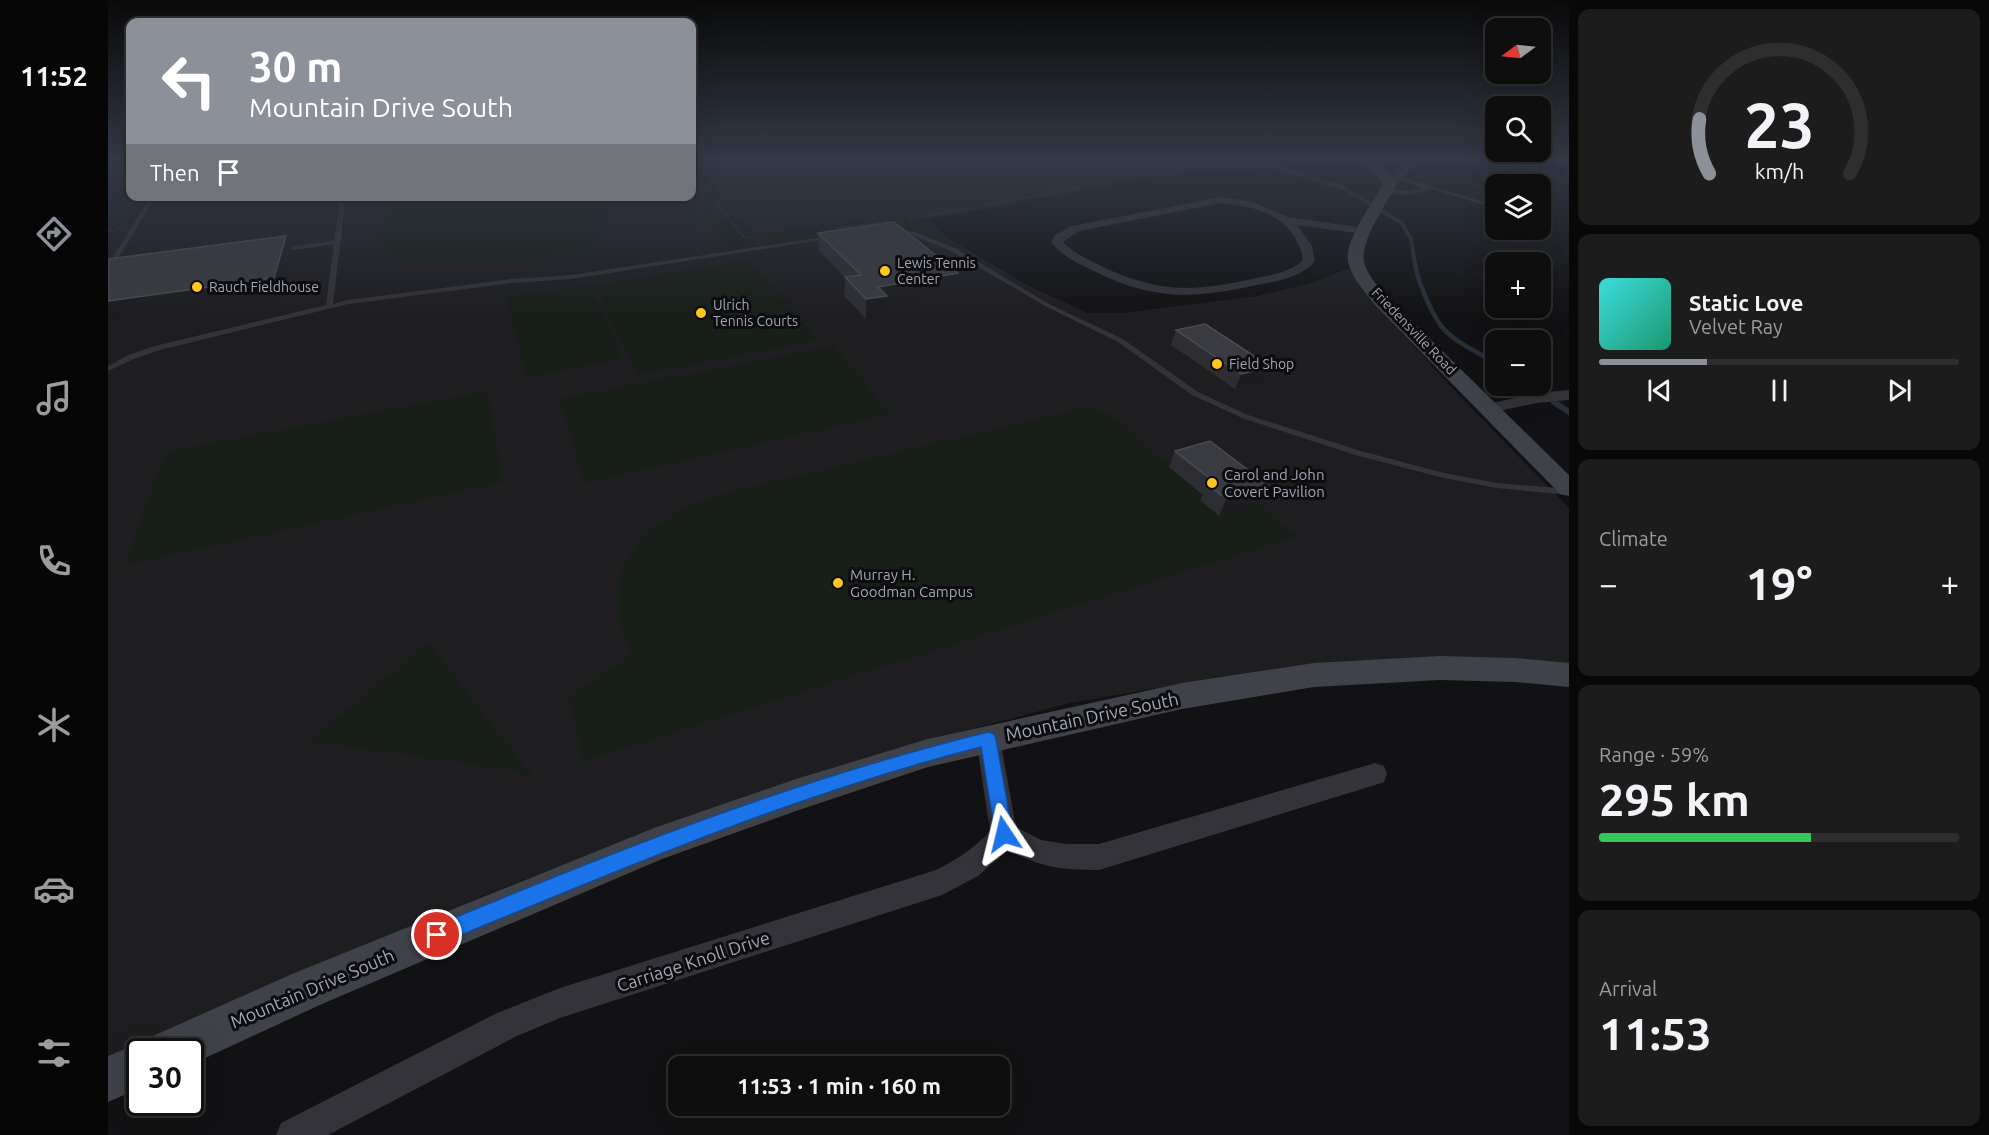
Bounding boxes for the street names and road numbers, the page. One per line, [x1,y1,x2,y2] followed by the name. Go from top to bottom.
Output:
[1369,284,1459,378] street label: Friedensville Road
[1004,688,1180,744] street label: Mountain Drive South
[614,927,772,995] street label: Carriage Knoll Drive
[227,944,397,1032] street label: Mountain Drive South

